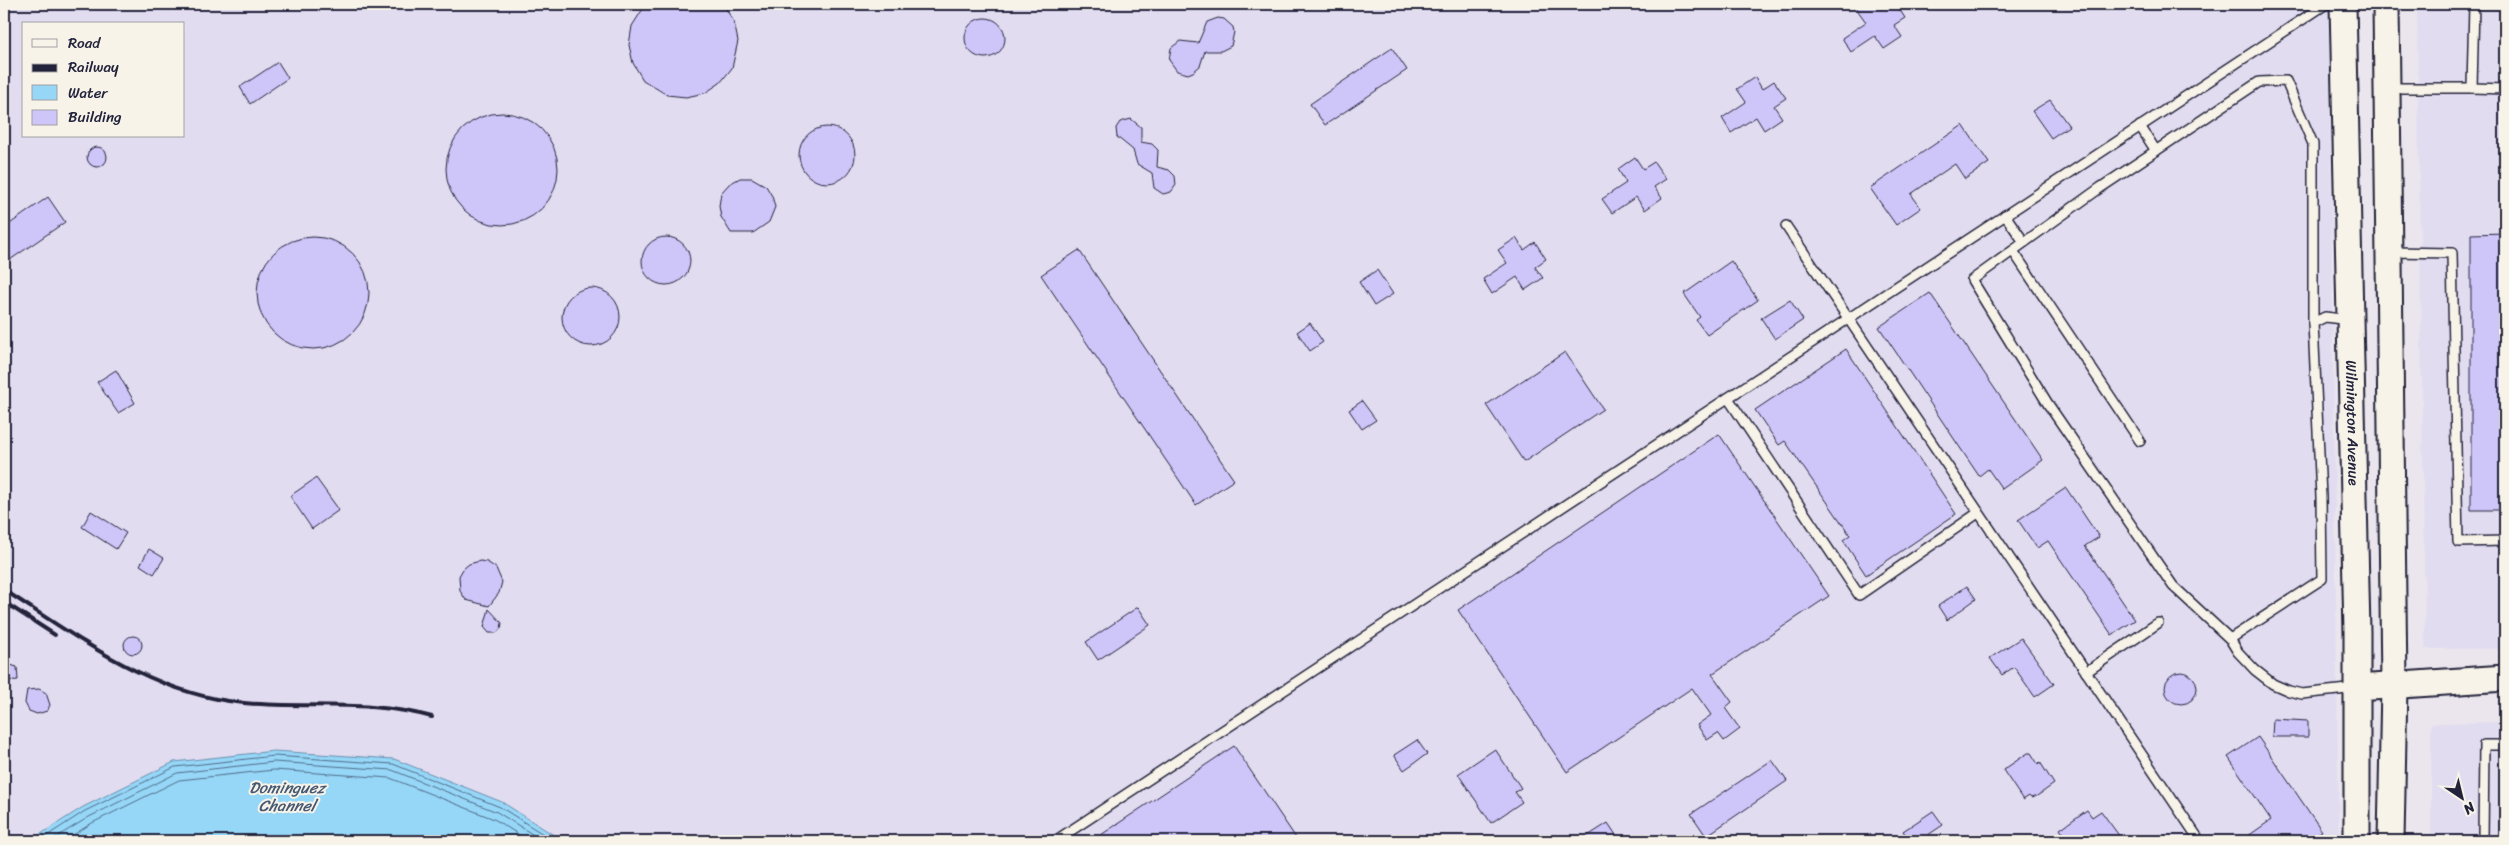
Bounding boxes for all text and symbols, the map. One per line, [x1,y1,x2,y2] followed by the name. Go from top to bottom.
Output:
[22,22,185,138] legend
[68,30,101,56] text: Road
[68,54,119,80] text: Railway
[68,80,108,106] text: Water
[68,104,122,130] text: Building
[2338,360,2367,486] street label: Wilmington Avenue
[2436,772,2486,822] north arrow
[249,773,327,820] water label: Dominguez Channel
[2458,795,2481,821] text: N

